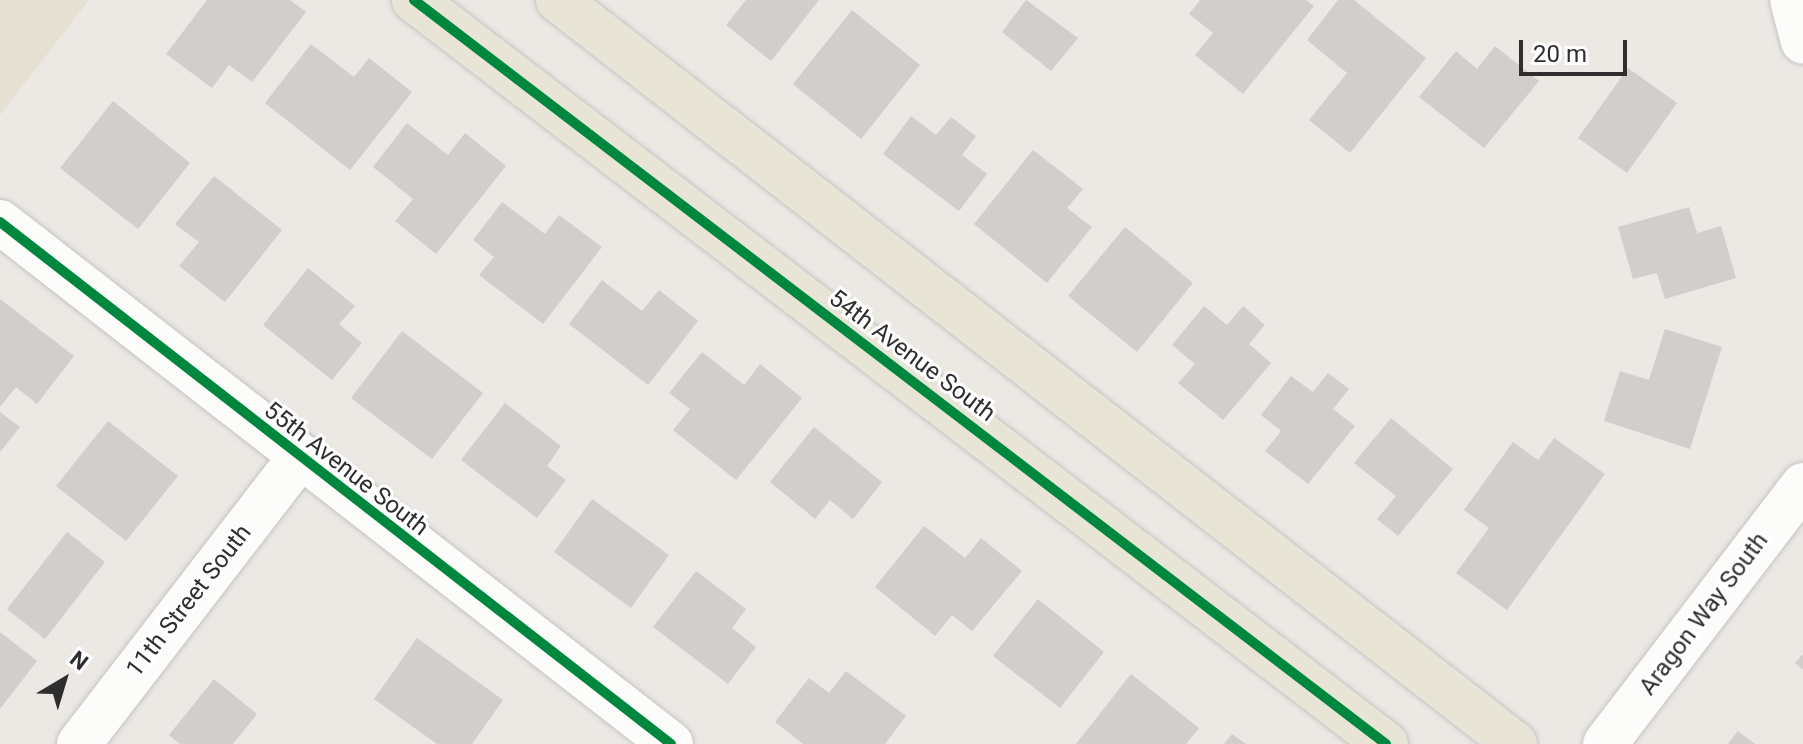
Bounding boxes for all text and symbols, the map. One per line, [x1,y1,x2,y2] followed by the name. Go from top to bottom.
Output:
[1523,24,1631,74] scale bar
[1533,40,1587,68] text: 20 m
[823,284,1001,428] street label: 54th Avenue South
[258,396,434,542] street label: 55th Avenue South
[121,519,257,683] street label: 11th Street South
[1633,527,1775,701] street label: Aragon Way South
[24,640,104,720] north arrow
[65,646,93,675] text: N

